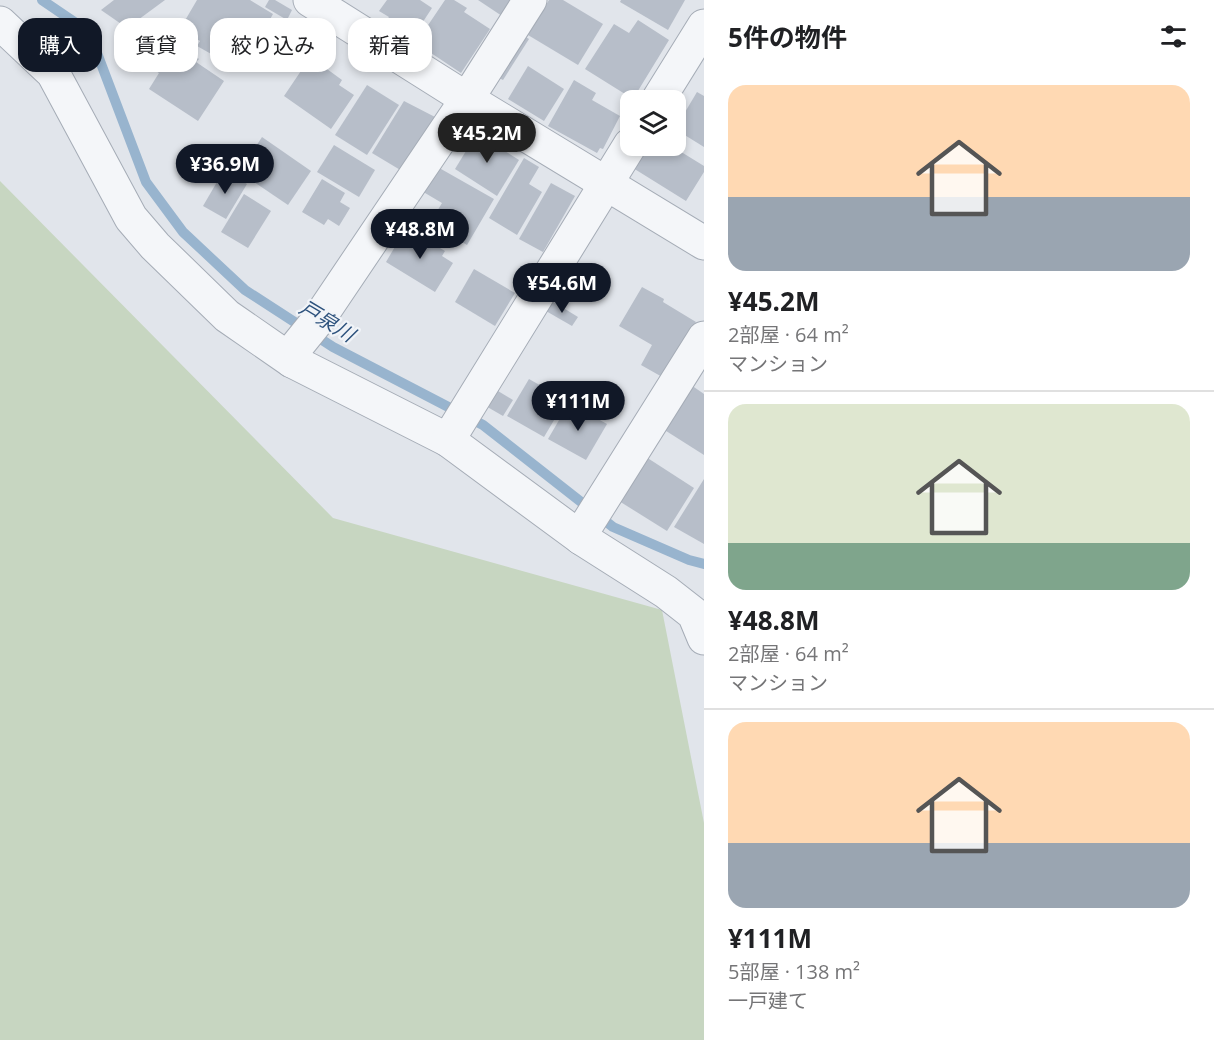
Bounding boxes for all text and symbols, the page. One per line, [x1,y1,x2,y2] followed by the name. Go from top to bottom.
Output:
[18,18,102,72] chip: 購入
[114,18,198,72] chip: 賃貸
[210,18,336,72] chip: 絞り込み
[348,18,432,72] chip: 新着
[728,19,847,55] text: 5件の物件
[1157,20,1190,53] icon: filters
[620,90,686,156] map controls
[620,90,686,156] button: layers
[438,113,536,164] pin: ¥45.2M
[452,119,522,146] text: ¥45.2M
[905,124,1013,232] icon: home
[176,144,274,195] pin: ¥36.9M
[190,150,260,177] text: ¥36.9M
[371,209,469,260] pin: ¥48.8M
[385,215,455,242] text: ¥48.8M
[513,263,611,314] pin: ¥54.6M
[527,269,597,296] text: ¥54.6M
[728,283,819,319] text: ¥45.2M
[295,294,362,349] water label: 戸泉川
[728,321,849,348] text: 2部屋 · 64 m²
[728,350,828,377] text: マンション
[536,381,620,432] pin: ¥111M
[546,387,610,414] text: ¥111M
[905,443,1013,551] icon: home
[728,602,819,638] text: ¥48.8M
[728,640,849,667] text: 2部屋 · 64 m²
[728,669,828,696] text: マンション
[905,761,1013,869] icon: home
[728,920,812,956] text: ¥111M
[728,958,860,985] text: 5部屋 · 138 m²
[728,987,808,1014] text: 一戸建て

